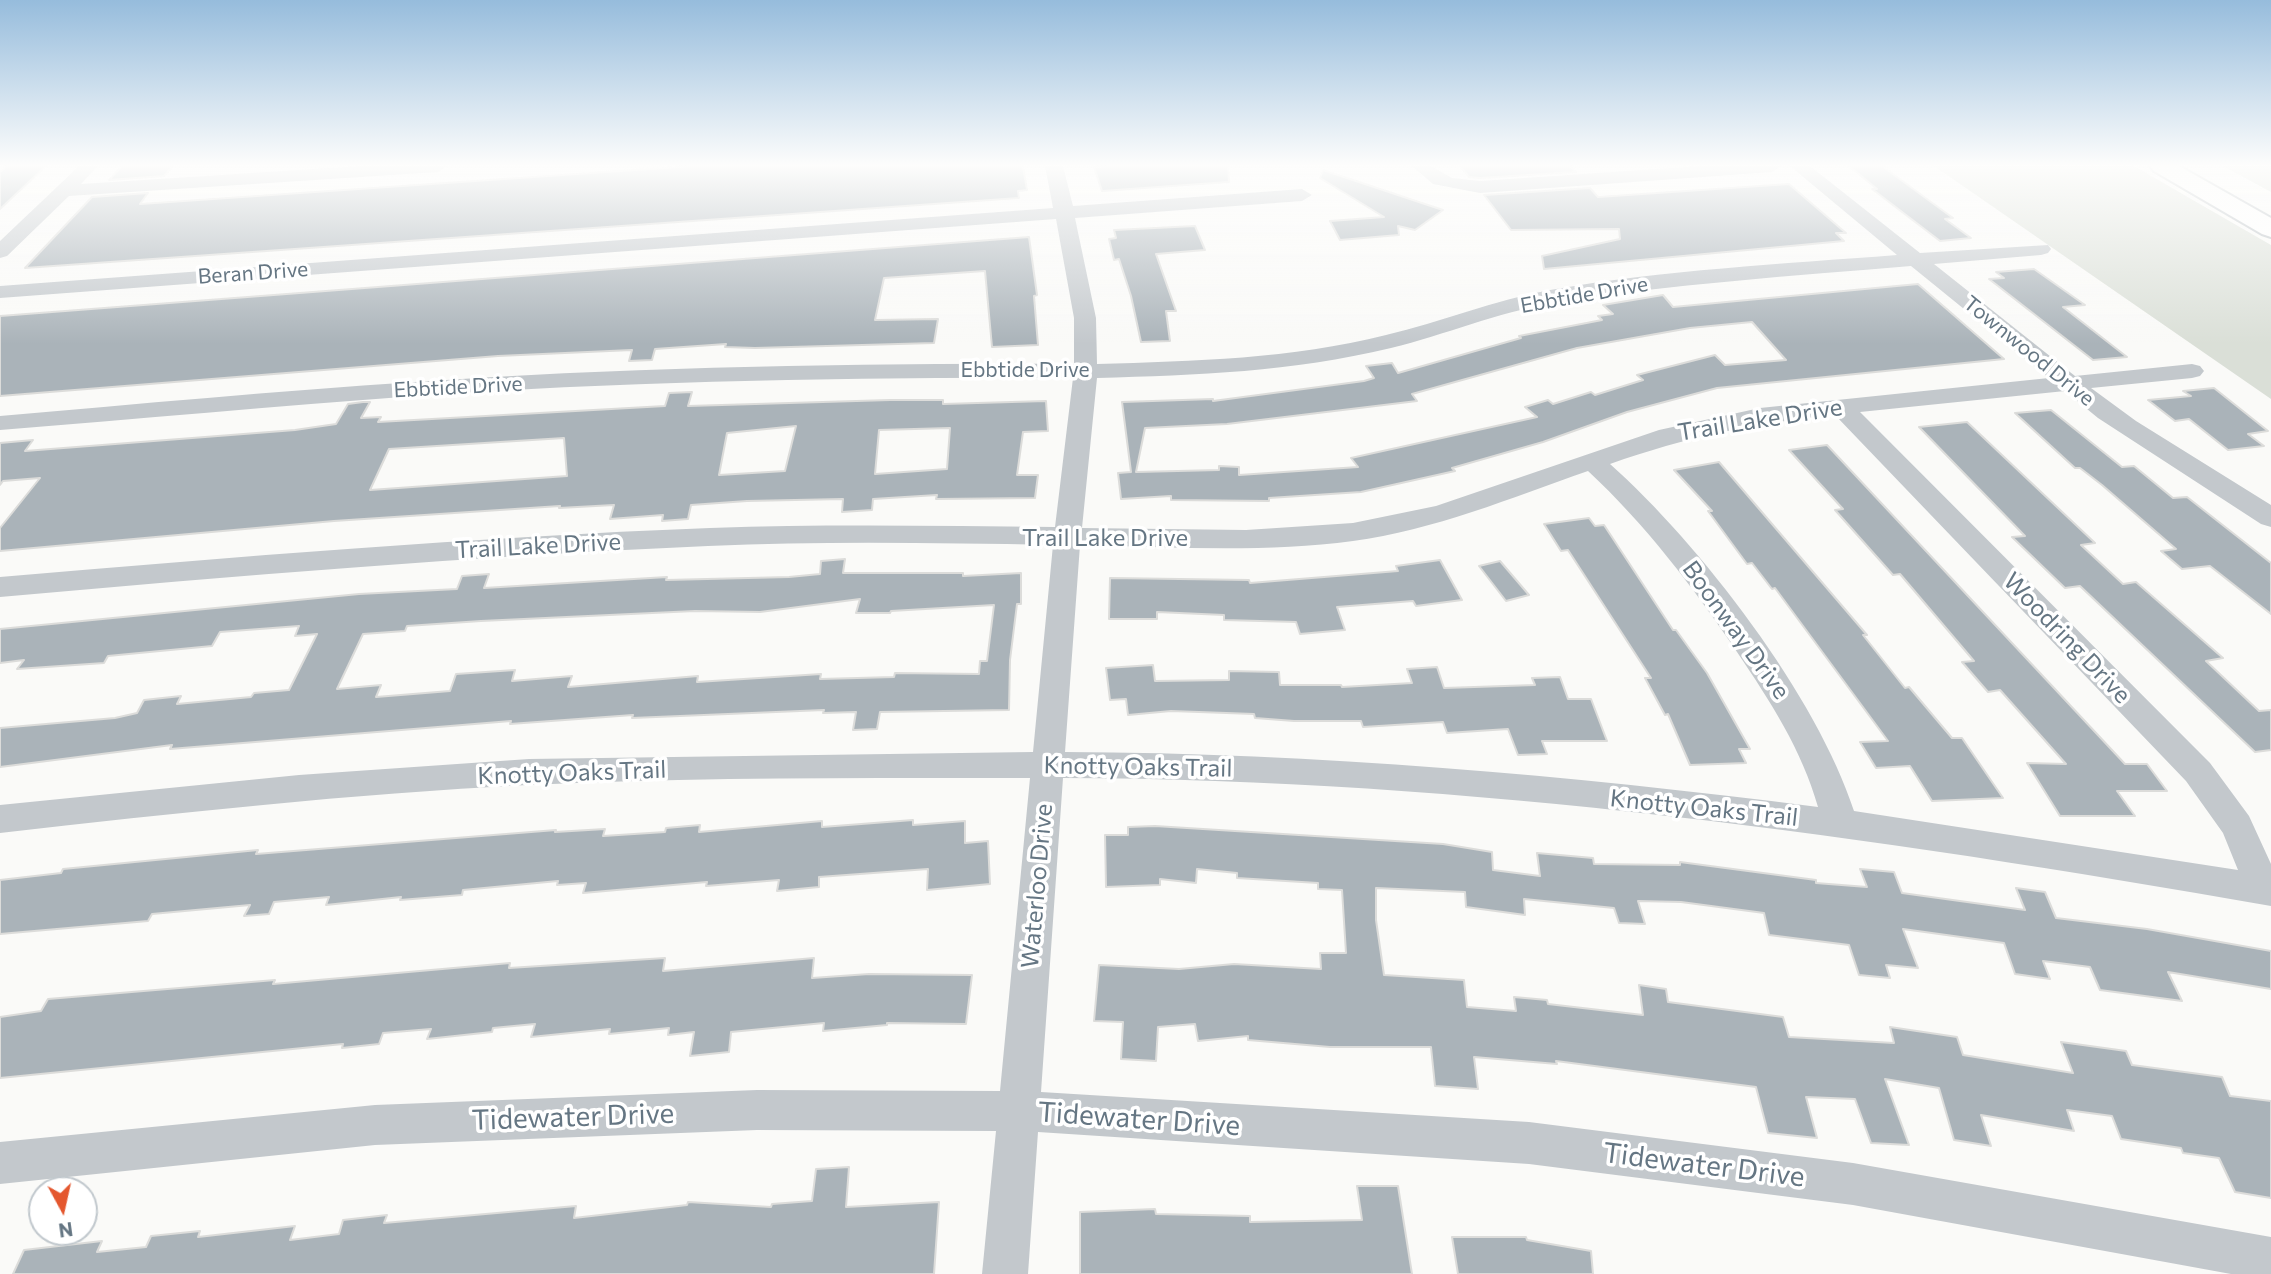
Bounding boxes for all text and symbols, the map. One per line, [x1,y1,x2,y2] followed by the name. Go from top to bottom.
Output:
[197,257,309,289] street label: Beran Drive
[1518,271,1650,319] street label: Ebbtide Drive
[1958,291,2100,411] street label: Townwood Drive
[960,357,1090,383] street label: Ebbtide Drive
[393,371,523,403] street label: Ebbtide Drive
[1676,393,1844,447] street label: Trail Lake Drive
[1022,524,1188,552] street label: Trail Lake Drive
[454,527,622,565] street label: Trail Lake Drive
[1676,555,1796,705] street label: Boonway Drive
[1997,567,2137,709] street label: Woodring Drive
[1043,751,1233,783] street label: Knotty Oaks Trail
[477,755,667,791] street label: Knotty Oaks Trail
[1609,784,1799,832] street label: Knotty Oaks Trail
[1015,803,1059,969] street label: Waterloo Drive
[1037,1095,1241,1143] street label: Tidewater Drive
[471,1097,675,1137] street label: Tidewater Drive
[1601,1136,1807,1194] street label: Tidewater Drive
[28,1176,98,1246] north arrow
[57,1218,74,1243] text: N

